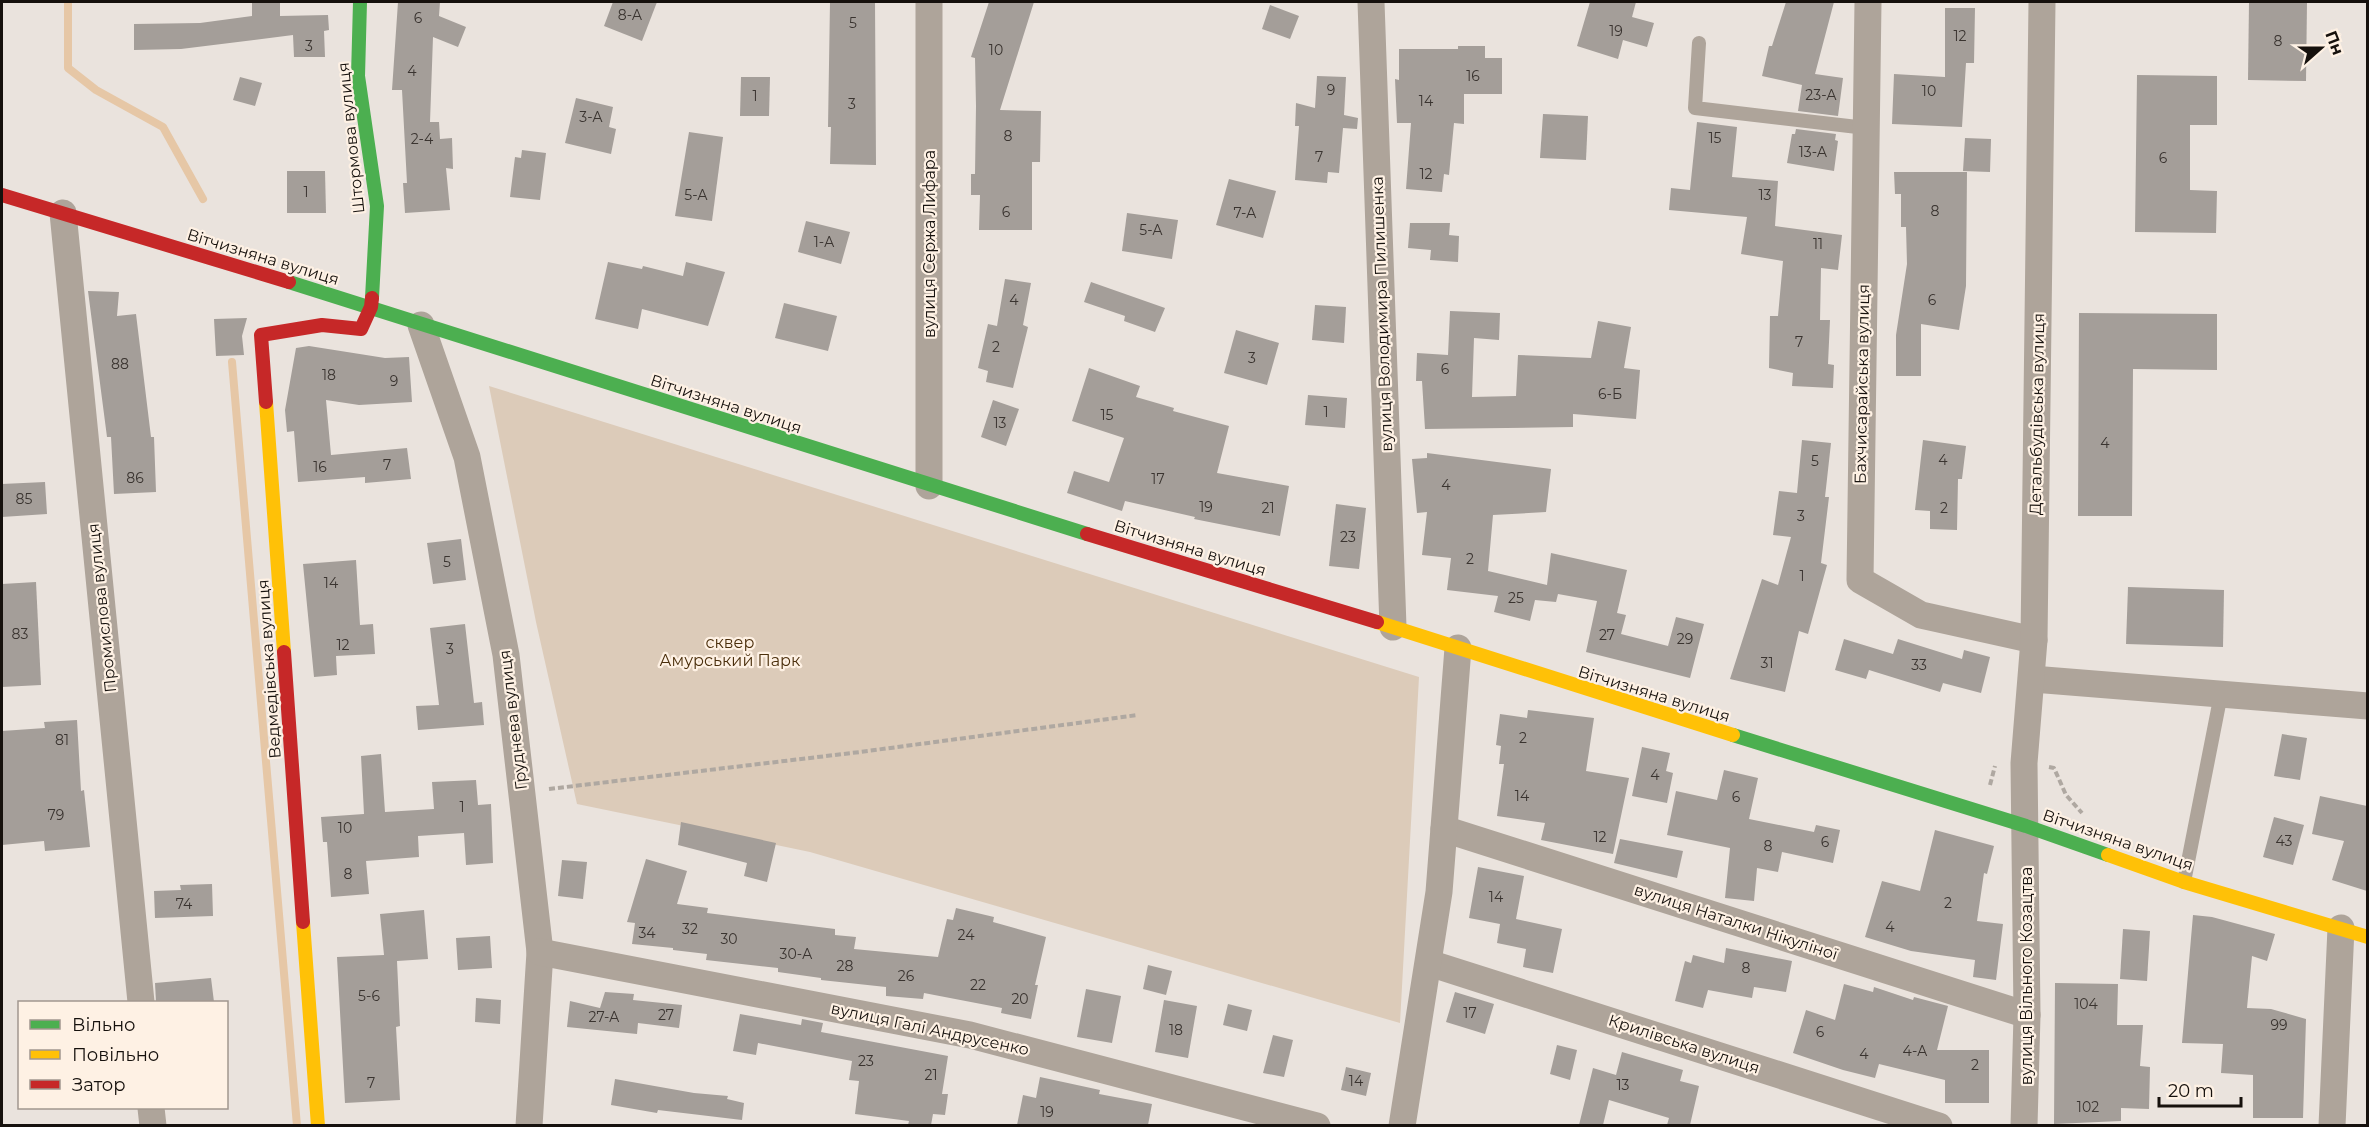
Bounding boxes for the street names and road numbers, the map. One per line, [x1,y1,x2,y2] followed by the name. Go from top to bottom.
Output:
[334,61,368,215] street label: Штормова вулиця
[920,150,939,338] street label: вулиця Сержа Лифара
[1368,176,1396,452] street label: вулиця Володимира Пилишенка
[185,225,341,289] street label: Вітчизняна вулиця
[1851,284,1873,484] street label: Бахчисарайська вулиця
[2026,313,2048,515] street label: Детальбудівська вулиця
[648,371,804,437] street label: Вітчизняна вулиця
[1112,516,1268,580] street label: Вітчизняна вулиця
[84,522,120,694] street label: Промислова вулиця
[253,579,285,759] street label: Ведмедівська вулиця
[495,649,531,791] street label: Груднева вулиця
[1576,662,1732,726] street label: Вітчизняна вулиця
[2040,805,2196,875] street label: Вітчизняна вулиця
[2017,867,2036,1085] street label: вулиця Вільного Козацтва
[1632,880,1840,964] street label: вулиця Наталки Нікуліної
[829,999,1031,1059] street label: вулиця Галі Андрусенко
[1606,1011,1762,1077] street label: Крилівська вулиця

